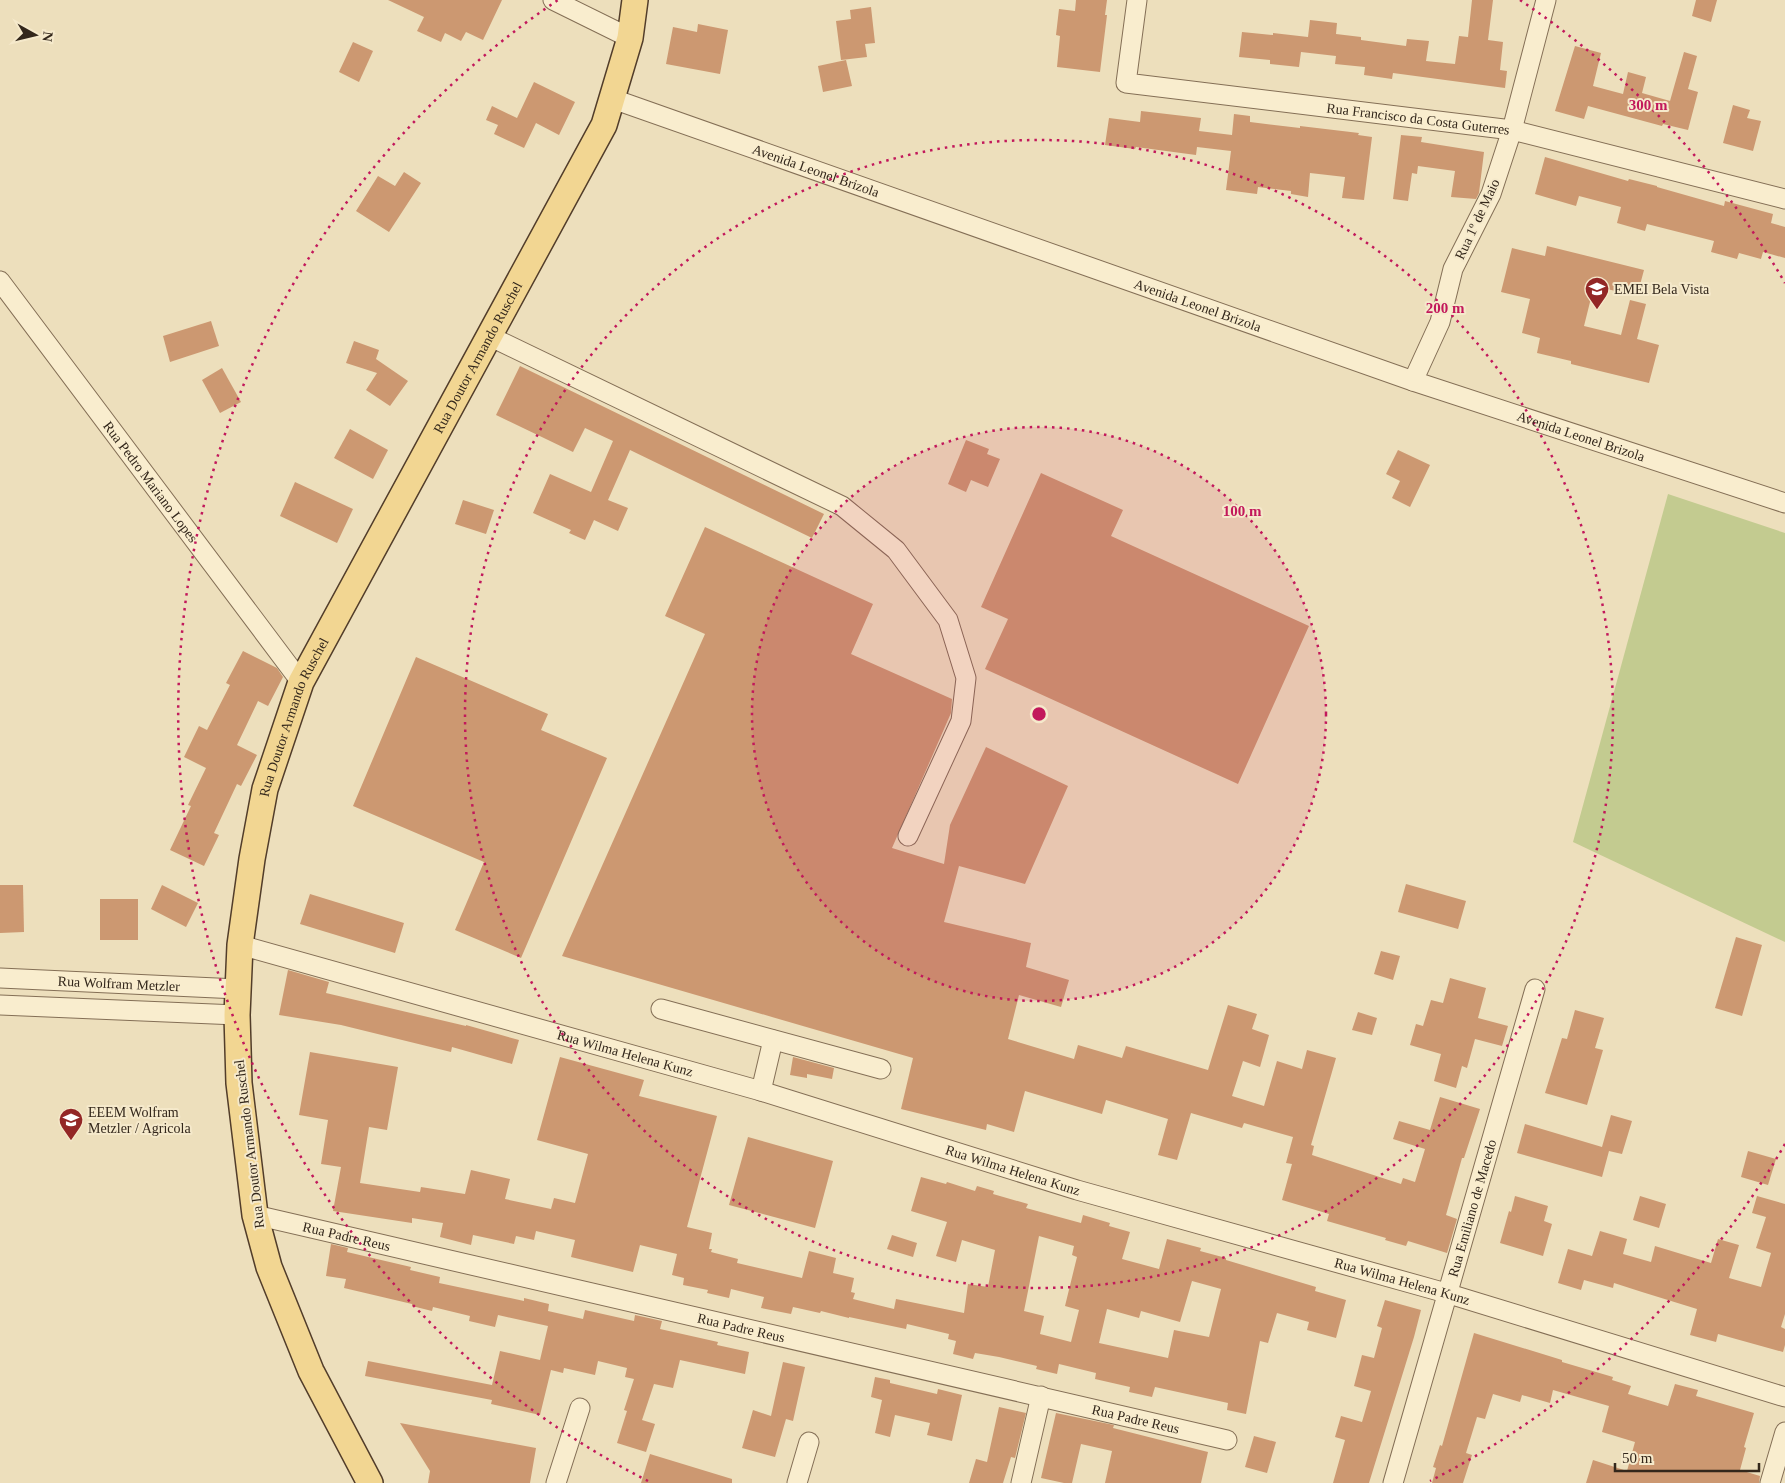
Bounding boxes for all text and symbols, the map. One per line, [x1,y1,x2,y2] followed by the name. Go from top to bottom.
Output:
[10,10,60,60] north arrow
[39,31,56,43] text: N
[1629,97,1668,113] text: 300 m
[1326,100,1510,138] street label: Rua Francisco da Costa Guterres
[750,142,882,200] street label: Avenida Leonel Brizola
[1452,177,1503,262] street label: Rua 1º de Maio
[1132,276,1264,335] street label: Avenida Leonel Brizola
[1584,276,1610,310] school or university icon: EMEI Bela Vista
[431,279,525,436] street label: Rua Doutor Armando Ruschel
[1614,282,1710,297] place label: EMEI Bela Vista
[1426,300,1465,316] text: 200 m
[1515,409,1647,465] street label: Avenida Leonel Brizola
[100,419,201,545] street label: Rua Pedro Mariano Lopes
[1223,503,1262,519] text: 100 m
[257,635,332,798] street label: Rua Doutor Armando Ruschel
[1030,705,1048,723] centre of rings
[57,974,181,994] street label: Rua Wolfram Metzler
[555,1027,695,1080] street label: Rua Wilma Helena Kunz
[232,1059,267,1229] street label: Rua Doutor Armando Ruschel
[88,1105,191,1136] place label: EEEM Wolfram Metzler / Agricola
[58,1107,84,1141] school or university icon: EEEM Wolfram Metzler / Agricola
[1446,1138,1499,1279] street label: Rua Emiliano de Macedo
[943,1142,1082,1199] street label: Rua Wilma Helena Kunz
[301,1219,392,1254] street label: Rua Padre Reus
[1333,1255,1472,1308] street label: Rua Wilma Helena Kunz
[696,1311,786,1345] street label: Rua Padre Reus
[1090,1402,1181,1437] street label: Rua Padre Reus
[1615,1440,1759,1472] scale bar
[1622,1450,1653,1466] text: 50 m

